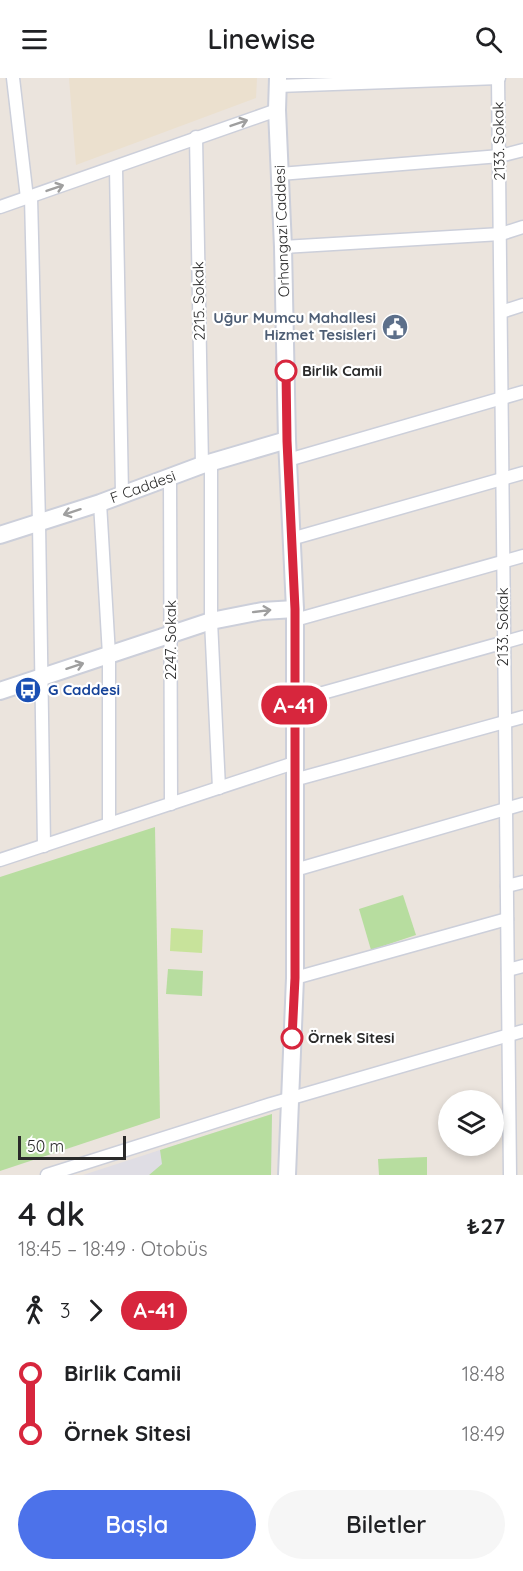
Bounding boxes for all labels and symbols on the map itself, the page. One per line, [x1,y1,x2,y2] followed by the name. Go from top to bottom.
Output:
[488,101,509,181] street label: 2133. Sokak
[229,116,248,127] one-way arrow
[270,165,293,297] street label: Orhangazi Caddesi
[45,182,64,193] one-way arrow
[188,261,209,341] street label: 2215. Sokak
[213,308,376,344] place label: Uğur Mumcu Mahallesi Hizmet Tesisleri
[380,312,410,342] public building icon: Uğur Mumcu Mahallesi Hizmet Tesisleri
[275,360,297,382] marker: Birlik Camii
[302,361,382,380] place label: Birlik Camii
[107,466,178,507] street label: F Caddesi
[63,507,82,518] one-way arrow
[493,588,512,666] street label: 2133. Sokak
[161,600,180,680] street label: 2247. Sokak
[252,606,272,617] one-way arrow
[65,660,84,671] one-way arrow
[13,675,43,705] bus stop icon: G Caddesi
[48,680,120,699] place label: G Caddesi
[252,686,336,724] line badge: A-41
[281,1027,303,1049] marker: Örnek Sitesi
[308,1028,395,1047] place label: Örnek Sitesi
[18,1133,126,1160] scale bar

